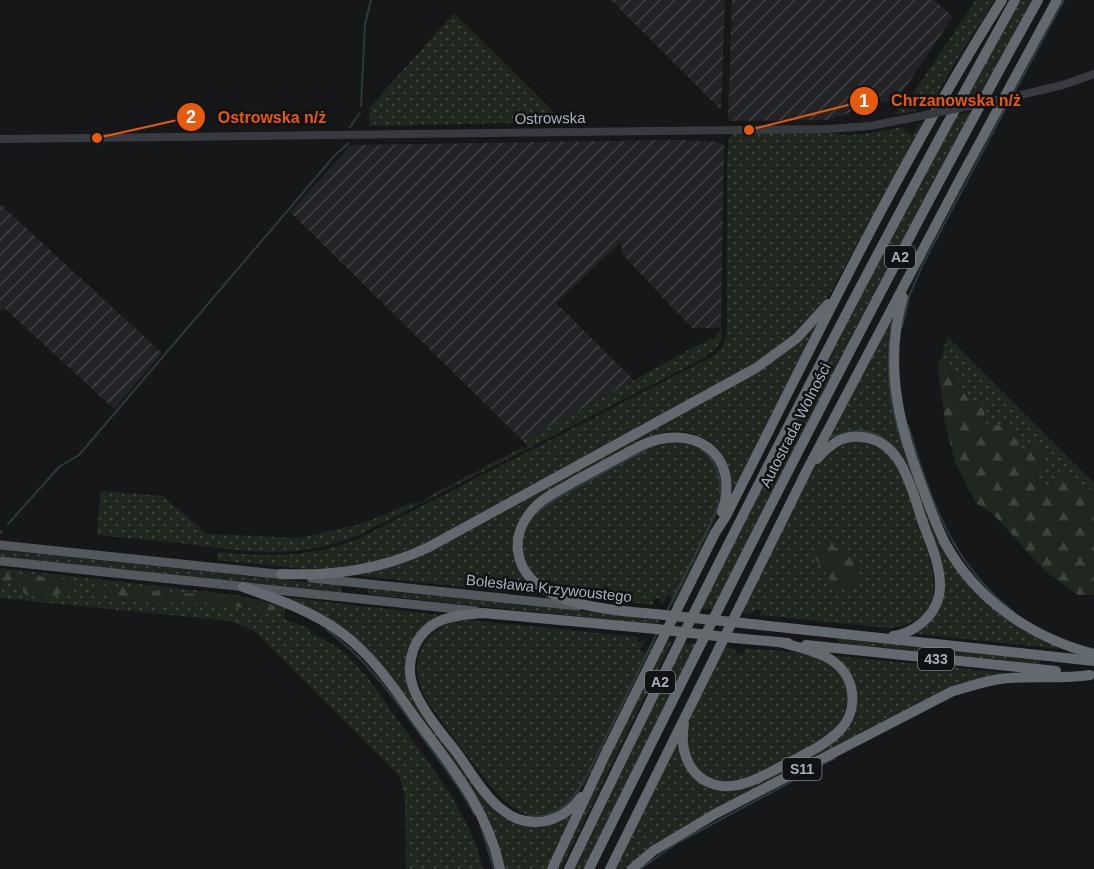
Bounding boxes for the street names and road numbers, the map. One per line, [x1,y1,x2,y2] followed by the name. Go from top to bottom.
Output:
[514,109,586,127] street label: Ostrowska
[885,246,915,268] road number: A2
[756,360,834,490] street label: Autostrada Wolności
[465,571,633,605] street label: Bolesława Krzywoustego
[918,648,954,670] road number: 433
[645,671,675,693] road number: A2
[782,758,822,780] road number: S11

